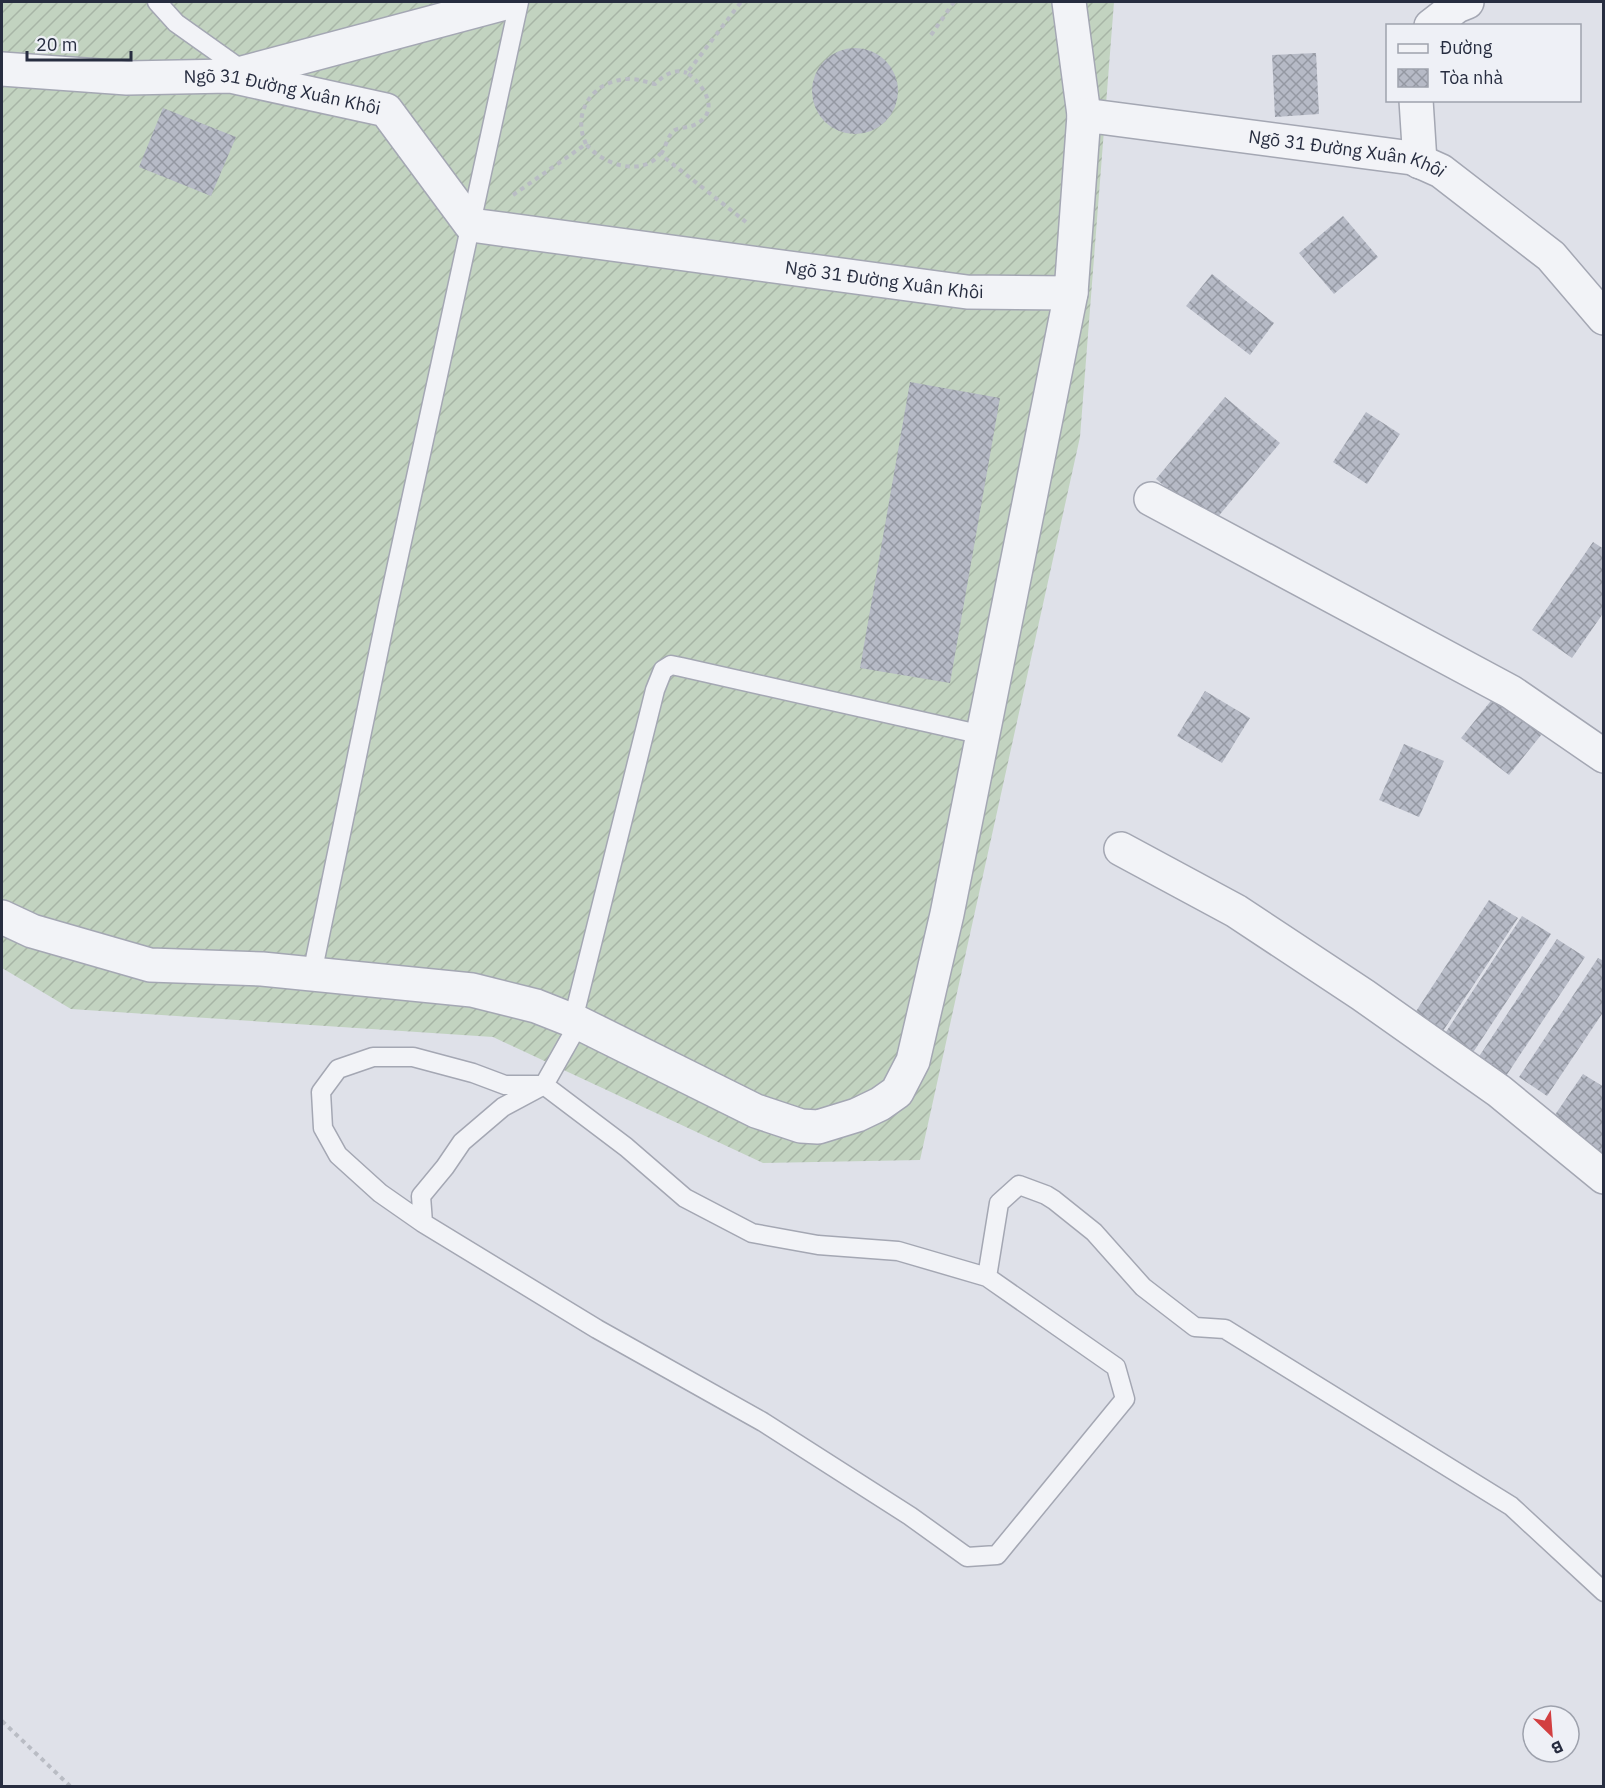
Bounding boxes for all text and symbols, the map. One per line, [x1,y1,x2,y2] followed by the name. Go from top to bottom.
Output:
[27,24,130,62] scale bar
[1386,24,1581,102] legend
[36,33,78,56] text: 20 m
[1440,36,1493,59] text: Đường
[183,64,383,119] street label: Ngõ 31 Đường Xuân Khôi
[1440,66,1504,89] text: Tòa nhà
[1247,125,1451,182] street label: Ngõ 31 Đường Xuân Khôi
[784,256,984,303] street label: Ngõ 31 Đường Xuân Khôi
[1521,1704,1581,1764] north arrow
[1548,1736,1566,1759] text: B

